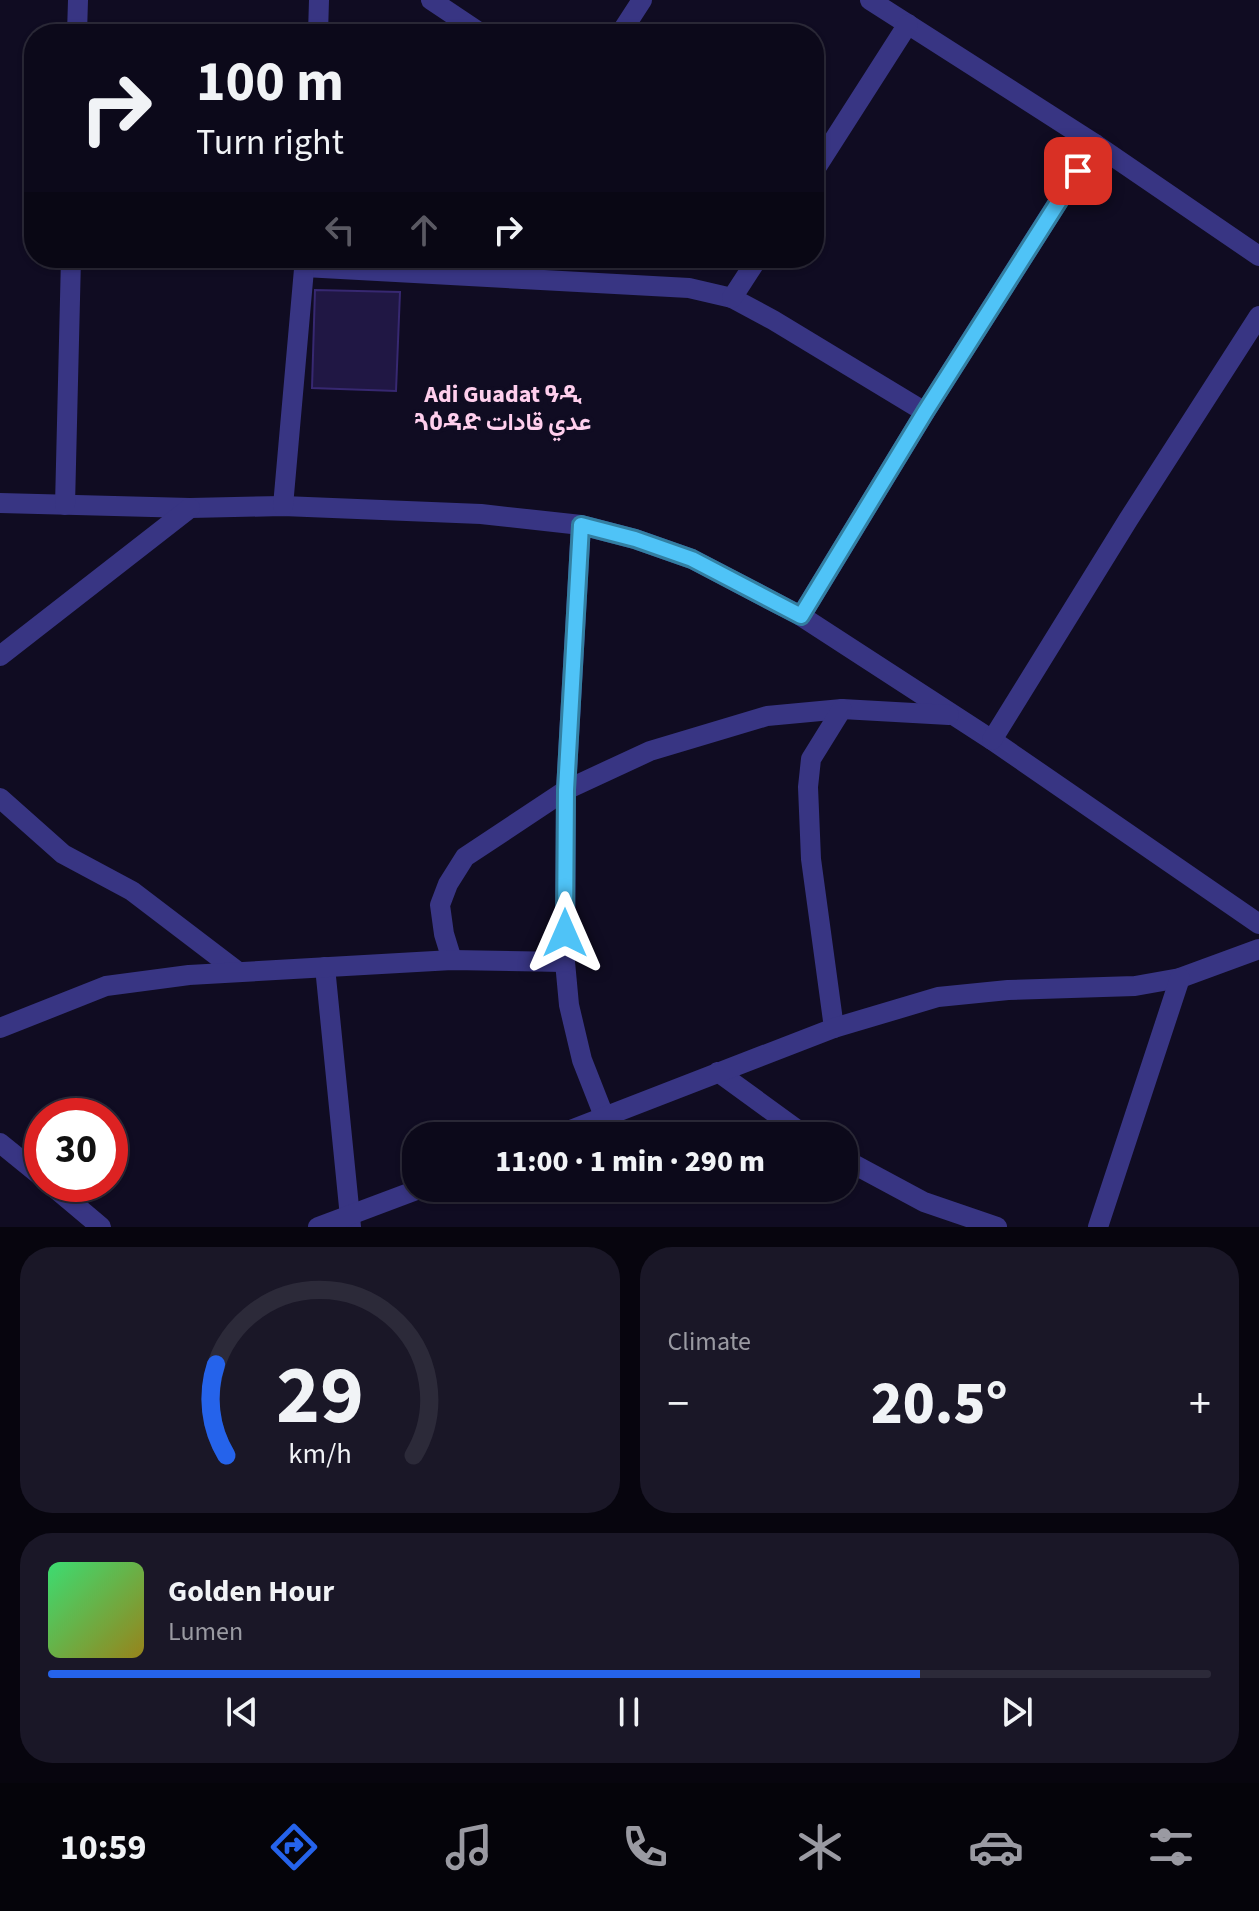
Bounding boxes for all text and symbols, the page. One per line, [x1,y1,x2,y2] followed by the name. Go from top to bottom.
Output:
[196,43,344,122] text: 100 m
[64,56,168,160] icon: right
[196,117,344,168] text: Turn right
[1044,137,1112,205] pin
[1056,149,1100,193] icon: arrive
[318,208,362,252] icon: left
[402,208,446,252] icon: ahead
[486,208,530,252] icon: right
[415,377,591,442] district label: Adi Guadat ዓዲ ጓዕዳድ عدي قادات
[523,891,607,975] position arrow
[24,1098,128,1202] speed limit sign: 30
[495,1140,765,1183] text: 11:00 · 1 min · 290 m
[668,1323,751,1360] text: Climate
[276,1337,364,1455] text: 29
[871,1362,1008,1447] text: 20.5°
[668,1373,689,1436] text: −
[1189,1373,1211,1436] text: +
[288,1434,351,1474] text: km/h
[168,1570,334,1613] text: Golden Hour
[168,1613,243,1650] text: Lumen
[220,1690,264,1734] icon: previous
[607,1690,651,1734] icon: pause
[995,1690,1039,1734] icon: next
[266,1819,322,1875] icon: directions
[441,1819,497,1875] icon: music
[617,1819,673,1875] icon: phone
[792,1819,848,1875] icon: climate
[968,1819,1024,1875] icon: car
[1143,1819,1199,1875] icon: filters
[60,1822,147,1873] text: 10:59

